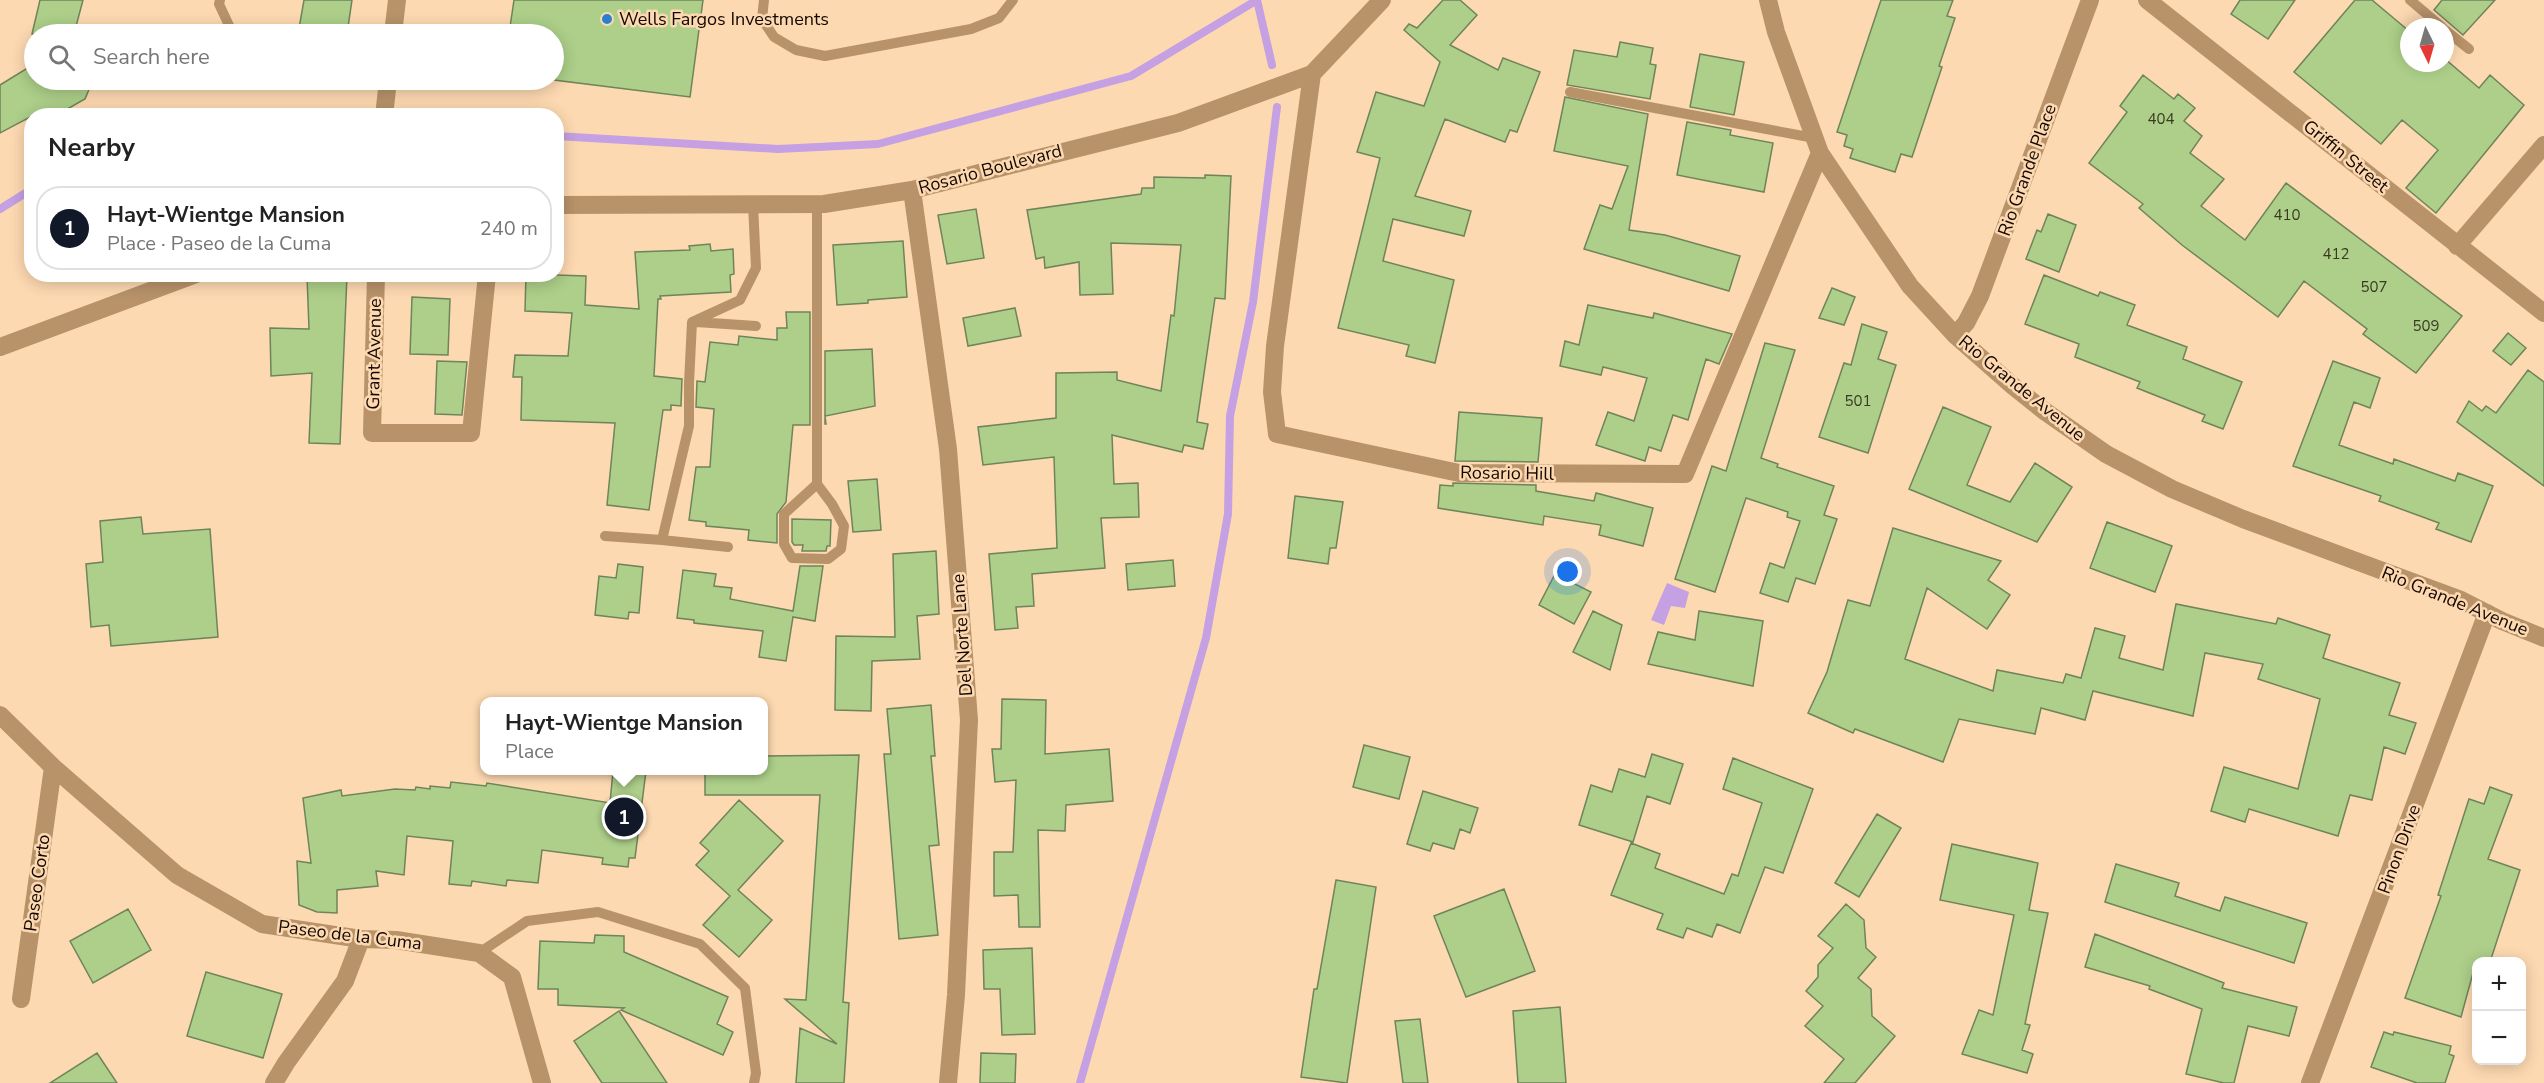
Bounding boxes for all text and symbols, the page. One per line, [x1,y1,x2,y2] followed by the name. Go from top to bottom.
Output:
[619,7,829,31] place label: Wells Fargos Investments
[600,12,614,26] marker: Wells Fargos Investments
[2400,18,2454,72] north arrow
[24,24,564,90] search box
[45,41,78,74] icon: search
[93,42,210,72] text: Search here
[1992,101,2062,239] street label: Rio Grande Place
[2147,109,2175,129] house number: 404
[2298,114,2394,198] street label: Griffin Street
[48,130,135,165] text: Nearby
[916,138,1064,200] street label: Rosario Boulevard
[107,200,345,230] text: Hayt-Wientge Mansion
[2273,205,2301,225] house number: 410
[64,215,76,242] text: 1
[480,215,538,242] text: 240 m
[107,230,331,257] text: Place · Paseo de la Cuma
[2322,244,2350,264] house number: 412
[2360,277,2388,297] house number: 507
[361,298,387,410] street label: Grant Avenue
[2412,316,2440,336] house number: 509
[1954,330,2090,446] street label: Rio Grande Avenue
[1844,391,1872,411] house number: 501
[1460,460,1555,486] street label: Rosario Hill
[1553,557,1582,586] your location
[2378,561,2532,641] street label: Rio Grande Avenue
[946,573,978,697] street label: Del Norte Lane
[480,697,768,775] popup
[505,708,743,738] text: Hayt-Wientge Mansion
[505,738,554,765] text: Place
[604,794,644,840] pin: 1
[2372,801,2426,897] street label: Pinon Drive
[18,833,56,933] street label: Paseo Corto
[277,914,423,956] street label: Paseo de la Cuma
[2472,957,2526,1065] map controls
[2472,957,2526,1011] button: +
[2472,1011,2526,1065] button: −

